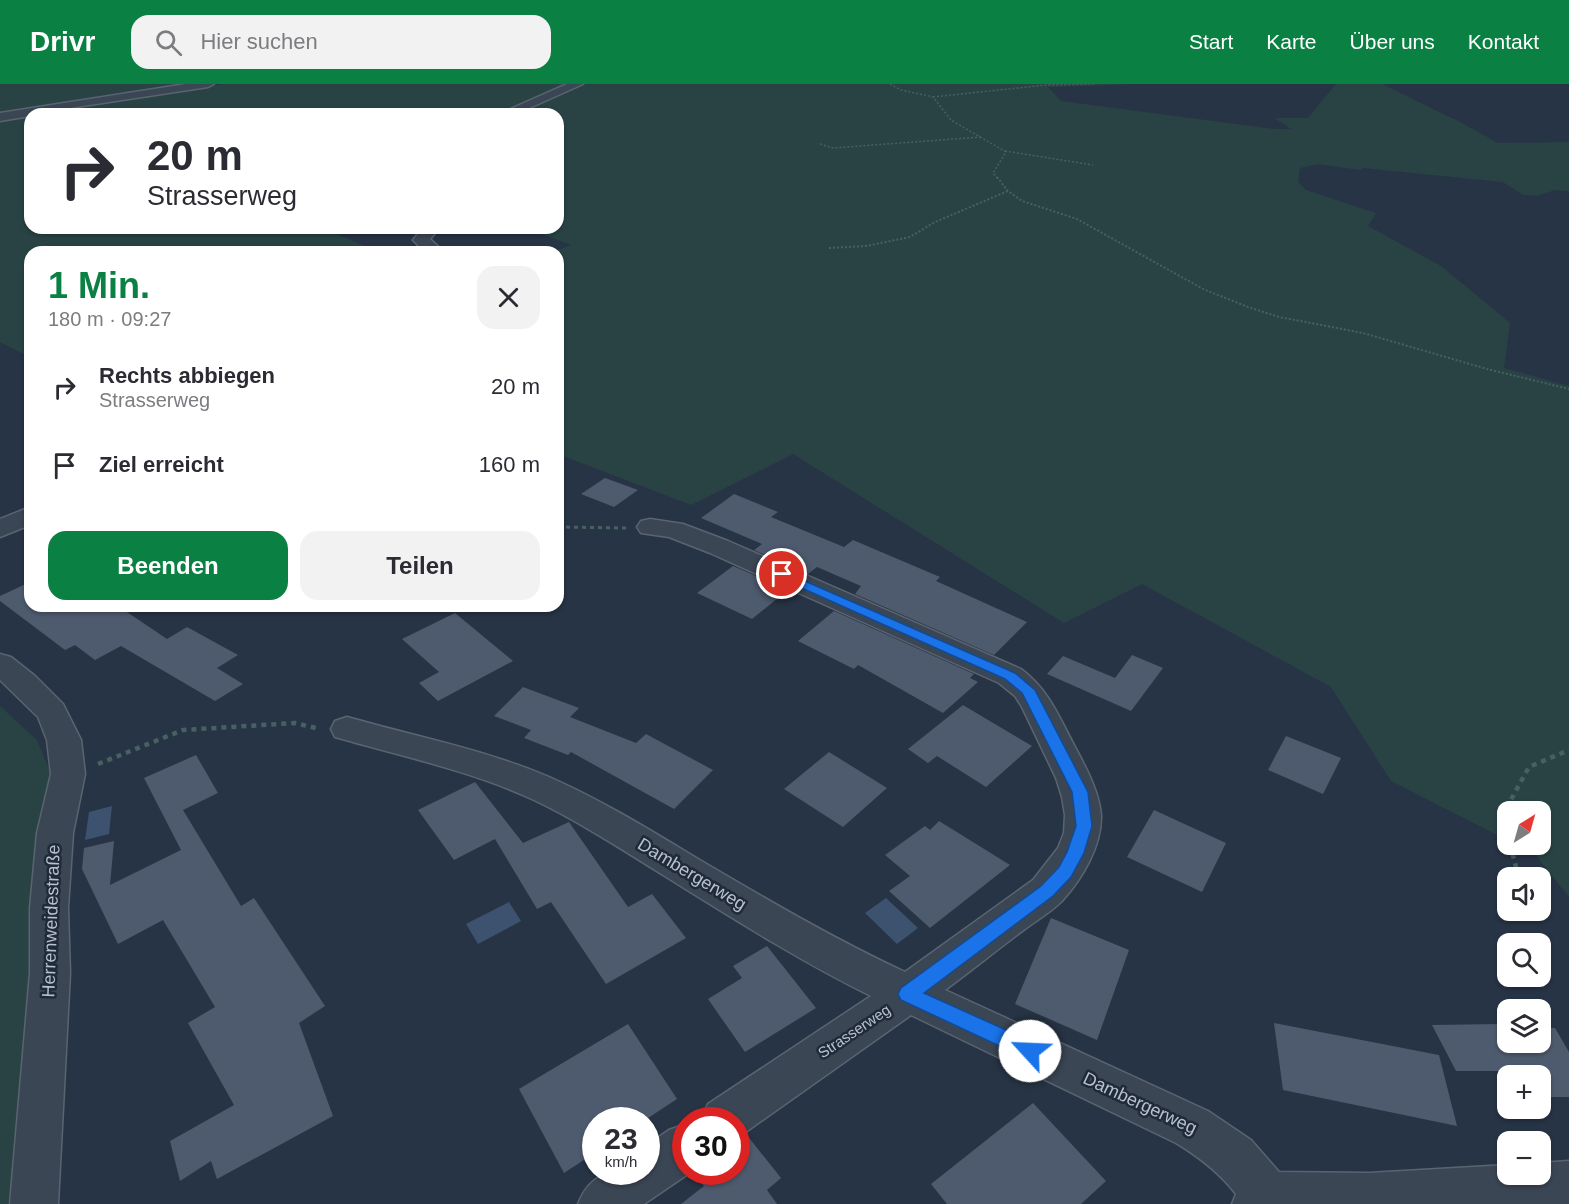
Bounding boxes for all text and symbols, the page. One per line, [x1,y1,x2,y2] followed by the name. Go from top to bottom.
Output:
[131,15,551,69] search box
[30,26,95,57] text: Drivr
[152,26,185,59] icon: search
[200,29,318,54] text: Hier suchen
[1189,30,1233,53] text: Start
[1266,30,1317,53] text: Karte
[1350,30,1435,53] text: Über uns
[1468,30,1539,53] text: Kontakt
[48,132,126,210] icon: right
[147,132,243,179] text: 20 m
[147,181,297,211] text: Strasserweg
[48,265,150,306] text: 1 Min.
[477,266,540,329] button: close
[48,308,171,330] text: 180 m · 09:27
[99,363,275,388] text: Rechts abbiegen
[48,371,81,404] icon: right
[491,374,540,399] text: 20 m
[99,389,210,411] text: Strasserweg
[48,449,81,482] icon: arrive
[99,452,224,477] text: Ziel erreicht
[479,452,540,477] text: 160 m
[48,531,288,600] button: Beenden
[300,531,540,600] button: Teilen
[756,548,807,599] pin
[765,557,798,590] icon: arrive
[1497,801,1551,855] north arrow
[1497,801,1551,1185] map controls
[634,834,750,914] street label: Dambergerweg
[38,844,64,998] street label: Herrenweidestraße
[1497,867,1551,921] button: sound
[1497,933,1551,987] button: search
[1497,999,1551,1053] button: layers
[815,1001,893,1061] street label: Strasserweg
[998,1019,1062,1083] position arrow
[1497,1065,1551,1119] button: +
[1080,1068,1200,1138] street label: Dambergerweg
[672,1107,750,1185] speed limit sign: 30
[604,1122,638,1155] text: 23
[1497,1131,1551,1185] button: −
[605,1153,637,1170] text: km/h

